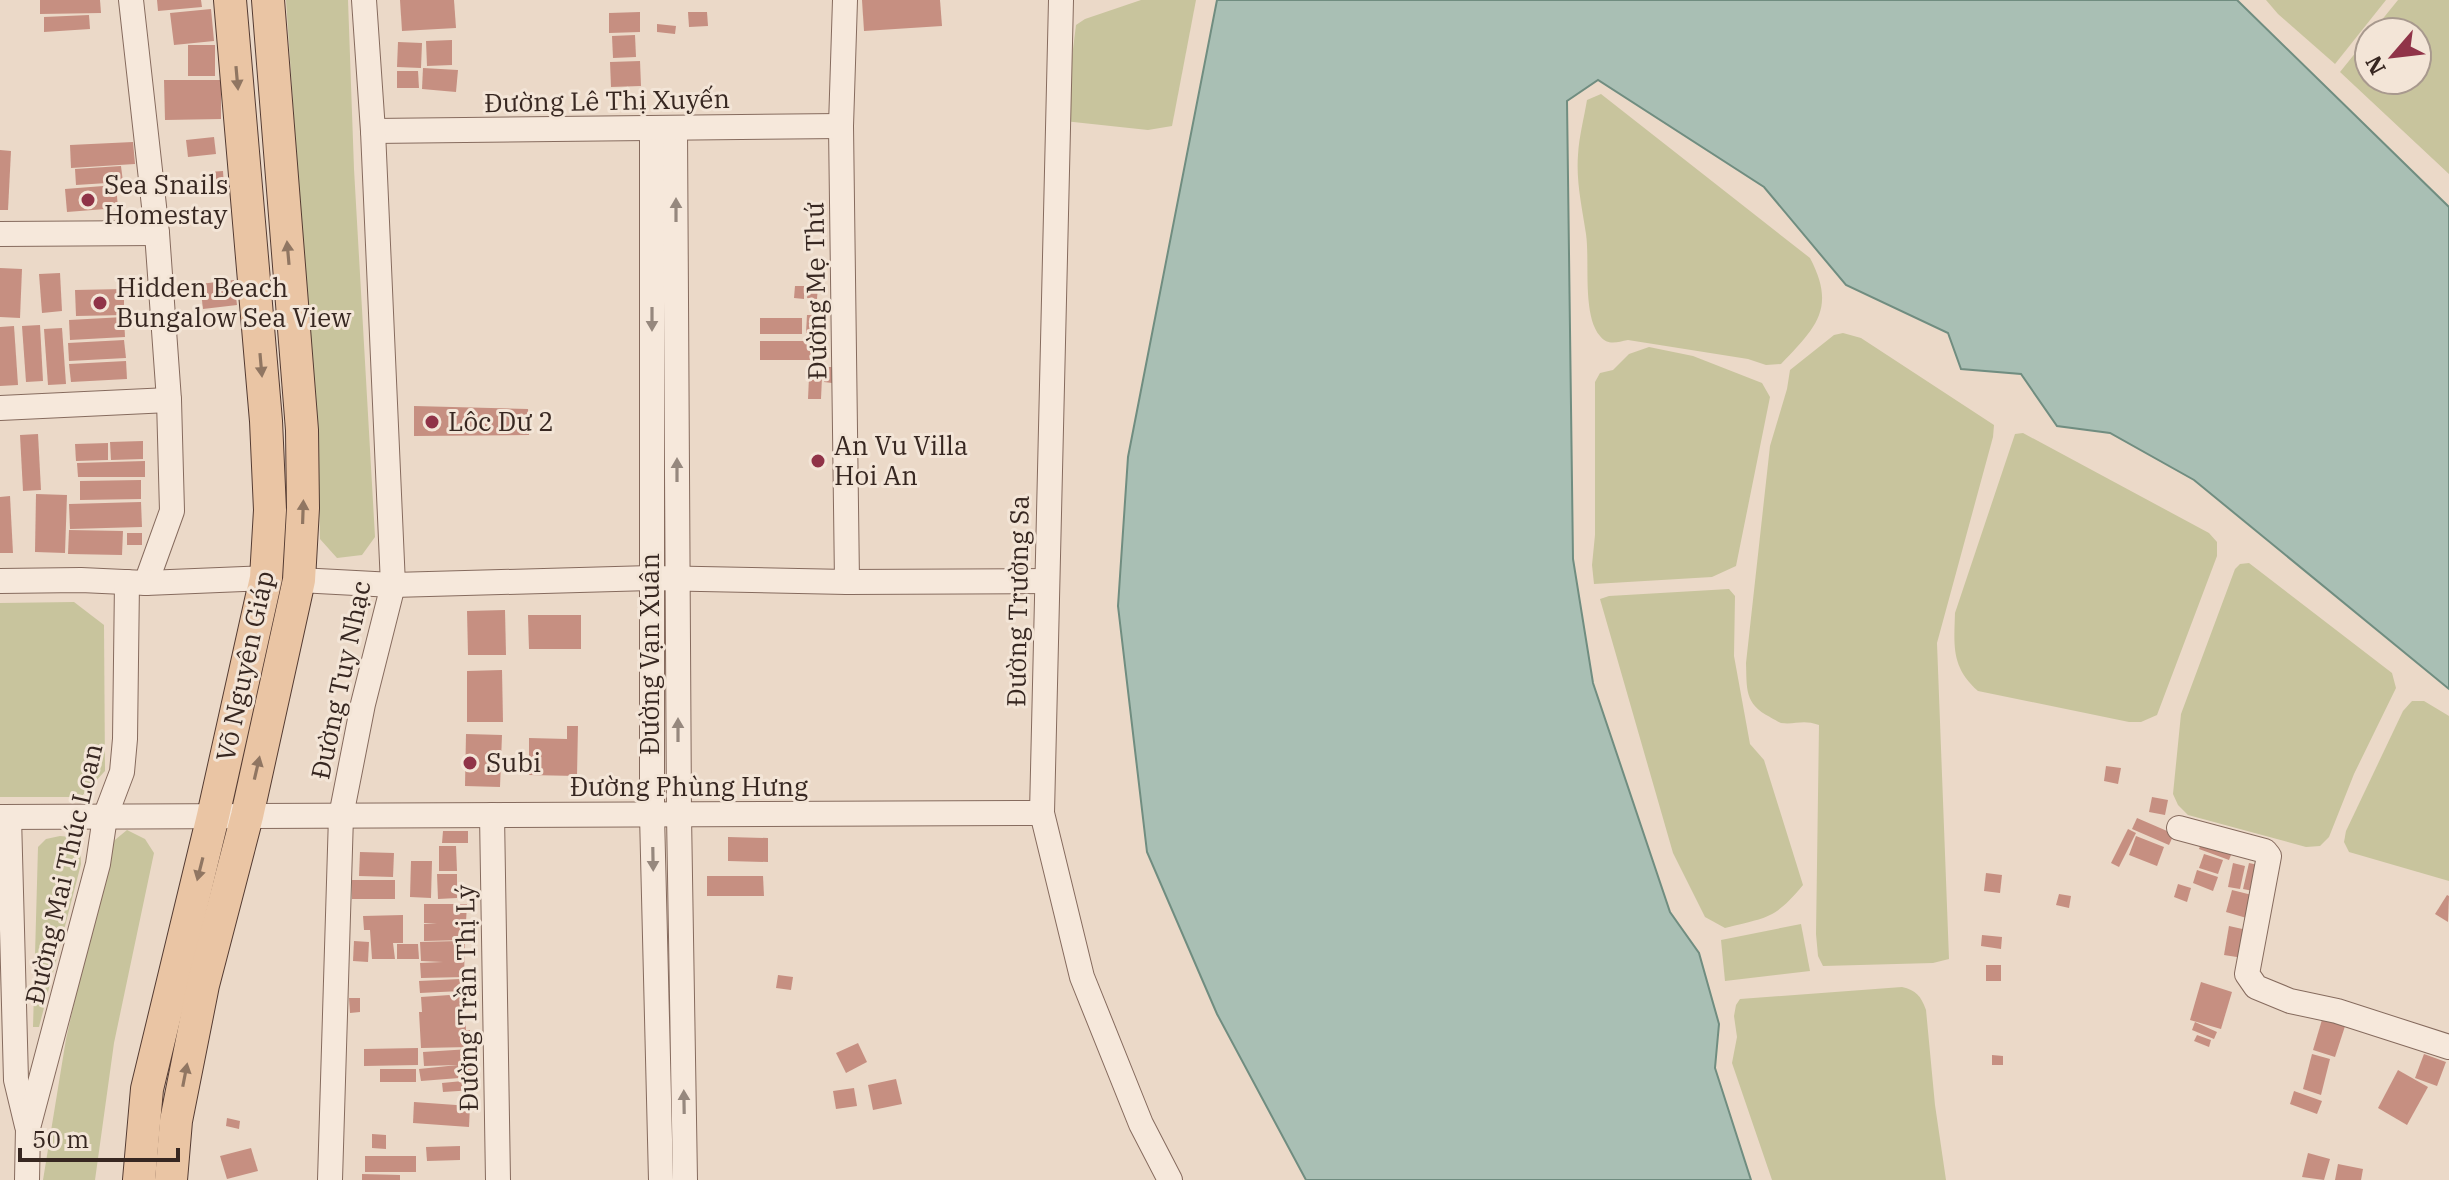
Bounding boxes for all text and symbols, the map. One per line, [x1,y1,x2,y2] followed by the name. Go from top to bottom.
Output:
[2353,16,2433,96] north arrow
[2358,51,2392,80] text: N
[231,66,244,91] one-way arrow
[484,81,730,119] street label: Đường Lê Thị Xuyến
[104,167,229,231] place label: Sea Snails Homestay
[79,191,97,209] marker: Sea Snails Homestay
[670,197,682,222] one-way arrow
[796,202,834,380] street label: Đường Mẹ Thứ
[281,240,294,265] one-way arrow
[116,270,351,334] place label: Hidden Beach Bungalow Sea View
[91,294,109,312] marker: Hidden Beach Bungalow Sea View
[646,307,658,332] one-way arrow
[254,353,267,378] one-way arrow
[448,404,554,438] place label: Lôc Dư 2
[423,413,441,431] marker: Lôc Dư 2
[834,428,968,492] place label: An Vu Villa Hoi An
[809,452,827,470] marker: An Vu Villa Hoi An
[671,457,683,482] one-way arrow
[998,495,1036,707] street label: Đường Trường Sa
[296,499,309,524] one-way arrow
[632,553,666,755] street label: Đường Vạn Xuân
[207,567,281,764] street label: Võ Nguyên Giáp
[302,577,378,782] street label: Đường Tuy Nhạc
[672,717,685,742] one-way arrow
[16,740,110,1008] street label: Đường Mai Thúc Loan
[486,745,541,779] place label: Subi
[461,754,479,772] marker: Subi
[251,755,264,780] one-way arrow
[570,769,808,803] street label: Đường Phùng Hưng
[647,847,660,872] one-way arrow
[193,856,205,881] one-way arrow
[447,884,485,1112] street label: Đường Trần Thị Lý
[180,1062,192,1087] one-way arrow
[677,1089,690,1114] one-way arrow
[20,1112,178,1162] scale bar
[32,1123,89,1155] text: 50 m

